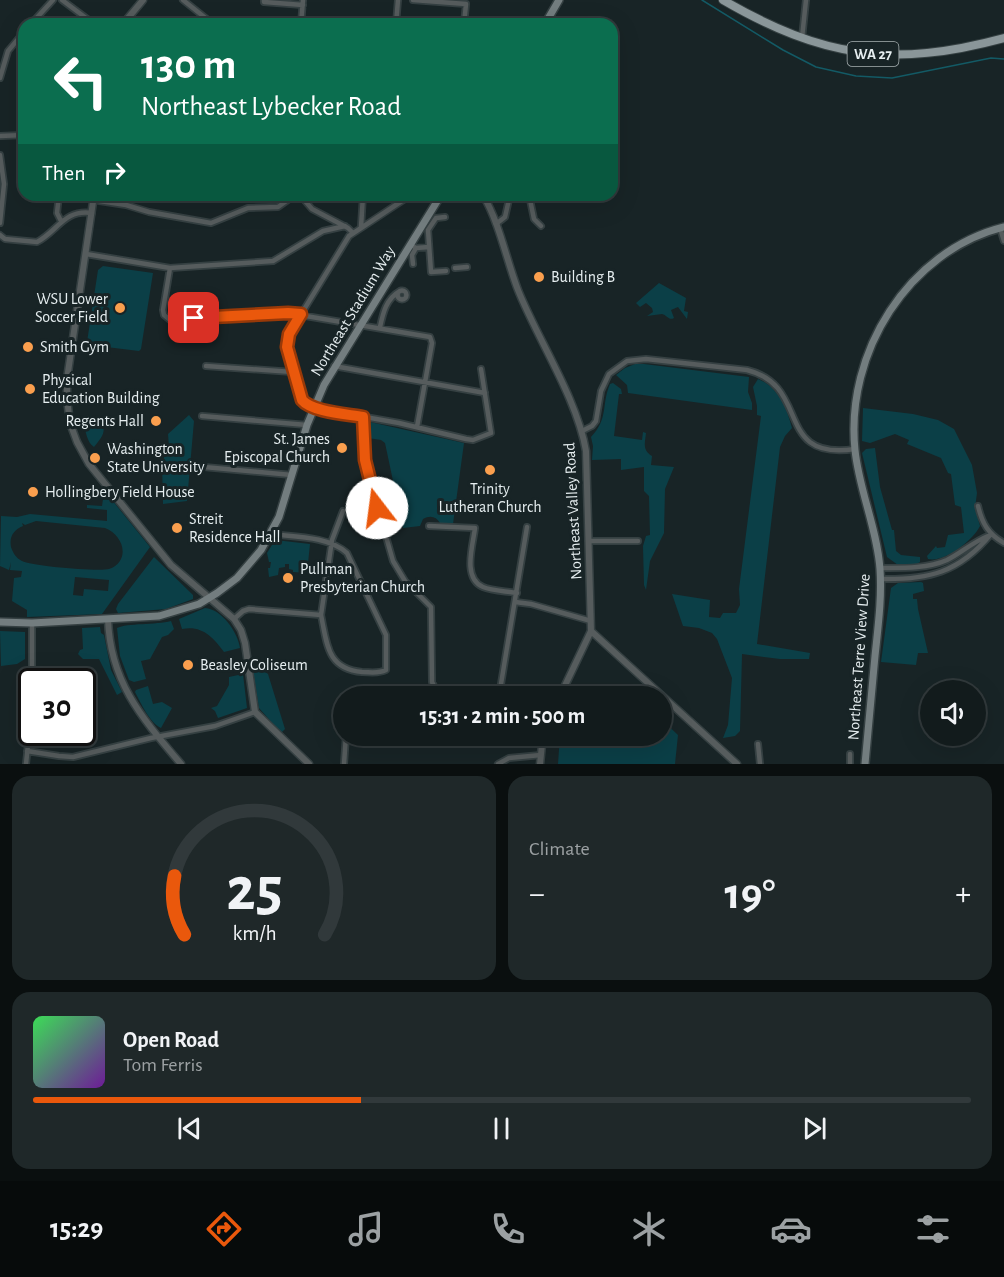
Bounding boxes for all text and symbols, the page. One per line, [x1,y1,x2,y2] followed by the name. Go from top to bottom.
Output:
[42,42,120,120] icon: left
[848,42,898,66] road number: WA 27
[141,44,236,86] text: 130 m
[141,93,401,120] text: Northeast Lybecker Road
[98,156,131,189] icon: right
[42,162,86,184] text: Then
[308,243,399,379] street label: Northeast Stadium Way
[551,269,615,285] place label: Building B
[532,270,546,284] marker: Building B
[35,291,109,325] place label: WSU Lower Soccer Field
[168,292,219,343] pin
[113,301,127,315] marker: WSU Lower Soccer Field
[177,301,210,334] icon: arrive
[40,339,109,356] place label: Smith Gym
[21,340,35,354] marker: Smith Gym
[42,372,160,406] place label: Physical Education Building
[23,382,37,396] marker: Physical Education Building
[65,413,144,429] place label: Regents Hall
[149,414,163,428] marker: Regents Hall
[224,431,330,465] place label: St. James Episcopal Church
[107,441,205,476] place label: Washington State University
[335,441,349,455] marker: St. James Episcopal Church
[561,442,586,580] street label: Northeast Valley Road
[88,451,102,465] marker: Washington State University
[483,463,497,477] marker: Trinity Lutheran Church
[345,476,409,540] position arrow
[438,481,542,515] place label: Trinity Lutheran Church
[45,484,195,501] place label: Hollingbery Field House
[26,485,40,499] marker: Hollingbery Field House
[189,511,281,545] place label: Streit Residence Hall
[170,521,184,535] marker: Streit Residence Hall
[300,561,425,596] place label: Pullman Presbyterian Church
[281,571,295,585] marker: Pullman Presbyterian Church
[845,573,873,741] street label: Northeast Terre View Drive
[200,657,308,674] place label: Beasley Coliseum
[181,658,195,672] marker: Beasley Coliseum
[18,668,96,746] speed limit sign: 30
[920,680,986,746] map controls
[920,680,986,746] button: sound
[420,705,585,727] text: 15:31 · 2 min · 500 m
[529,839,590,859] text: Climate
[226,859,282,921] text: 25
[724,872,776,917] text: 19°
[529,878,545,911] text: −
[955,878,971,911] text: +
[232,923,276,944] text: km/h
[123,1029,219,1051] text: Open Road
[123,1055,203,1075] text: Tom Ferris
[173,1112,206,1145] icon: previous
[485,1112,518,1145] icon: pause
[798,1112,831,1145] icon: next
[203,1208,245,1250] icon: directions
[345,1208,387,1250] icon: music
[487,1208,529,1250] icon: phone
[628,1208,670,1250] icon: climate
[770,1208,812,1250] icon: car
[912,1208,954,1250] icon: filters
[50,1215,103,1242] text: 15:29

